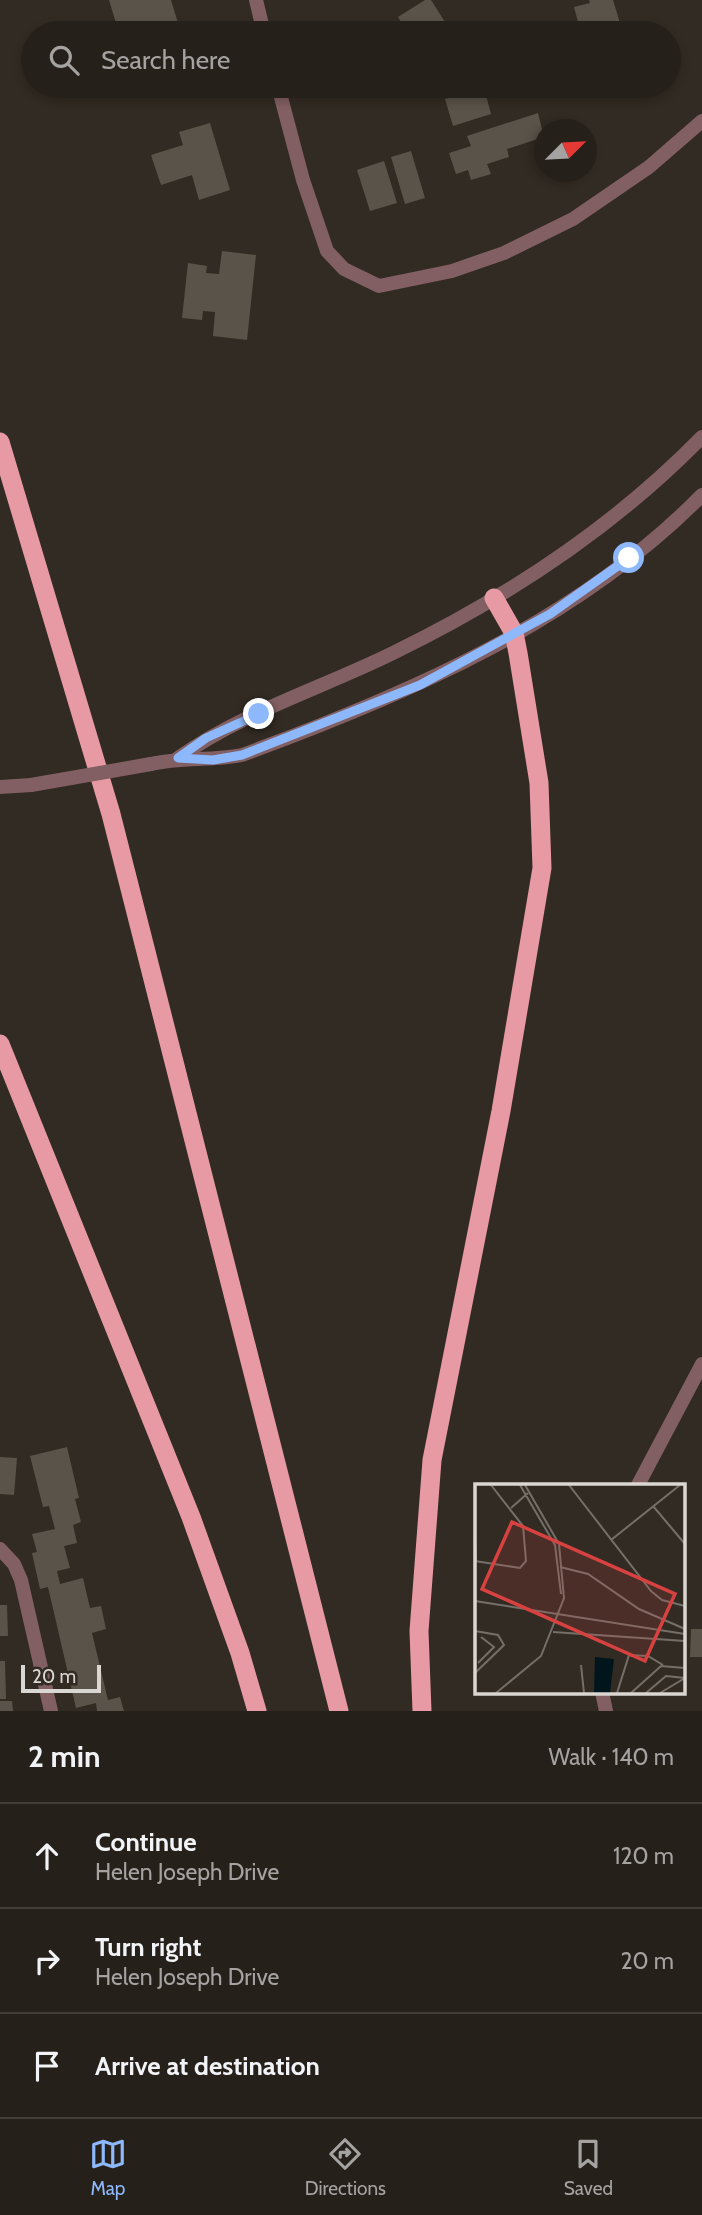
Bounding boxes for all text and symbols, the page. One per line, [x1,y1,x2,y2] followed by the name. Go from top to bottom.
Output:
[21,21,681,98] search box
[45,41,83,79] icon: search
[101,44,230,76] text: Search here
[534,119,597,182] north arrow
[613,542,644,573] route start
[243,698,274,729] route end
[475,1484,684,1694] inset map
[21,1662,102,1694] scale bar
[32,1665,76,1688] text: 20 m
[28,1738,100,1775] text: 2 min
[548,1743,674,1771] text: Walk · 140 m
[95,1826,197,1858] text: Continue
[28,1837,66,1875] icon: ahead
[613,1842,674,1870] text: 120 m
[95,1858,279,1886] text: Helen Joseph Drive
[95,1931,201,1963] text: Turn right
[28,1942,66,1980] icon: right
[621,1947,674,1975] text: 20 m
[95,1963,279,1991] text: Helen Joseph Drive
[28,2047,66,2085] icon: arrive
[95,2050,320,2082] text: Arrive at destination
[89,2135,127,2200] tab: Map
[305,2135,386,2200] tab: Directions
[564,2135,613,2200] tab: Saved

